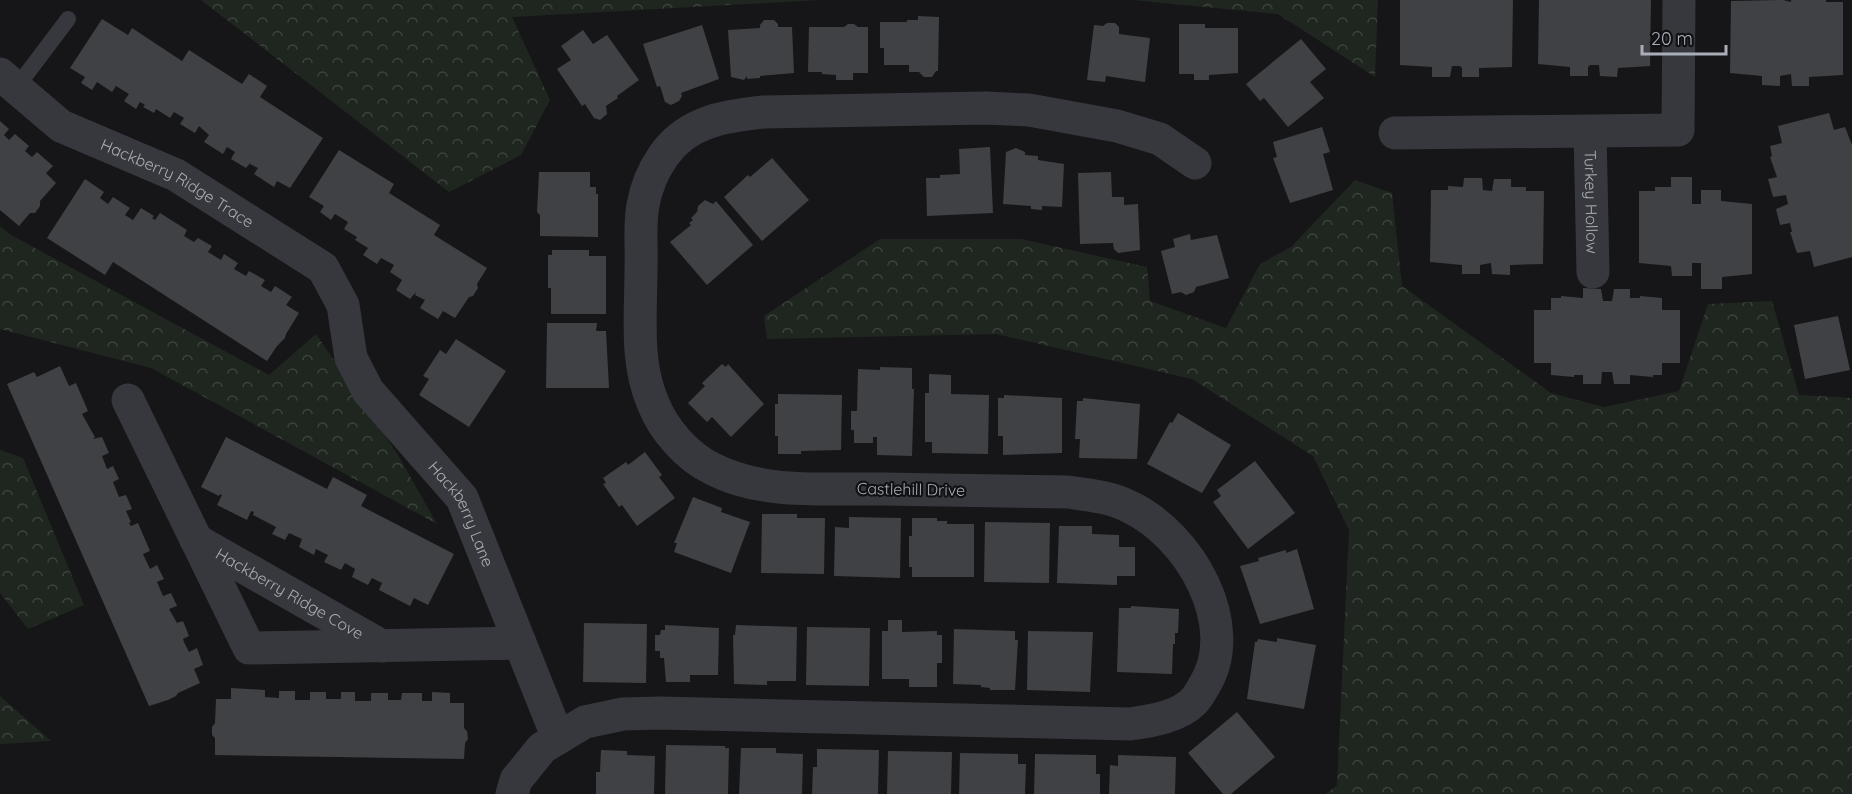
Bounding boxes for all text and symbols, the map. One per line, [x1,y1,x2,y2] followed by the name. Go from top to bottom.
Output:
[1642,18,1726,56] scale bar
[1651,27,1693,50] text: 20 m
[98,134,258,232] street label: Hackberry Ridge Trace
[1580,150,1603,254] street label: Turkey Hollow
[424,457,498,570] street label: Hackberry Lane
[857,478,965,500] street label: Castlehill Drive
[212,543,367,644] street label: Hackberry Ridge Cove

